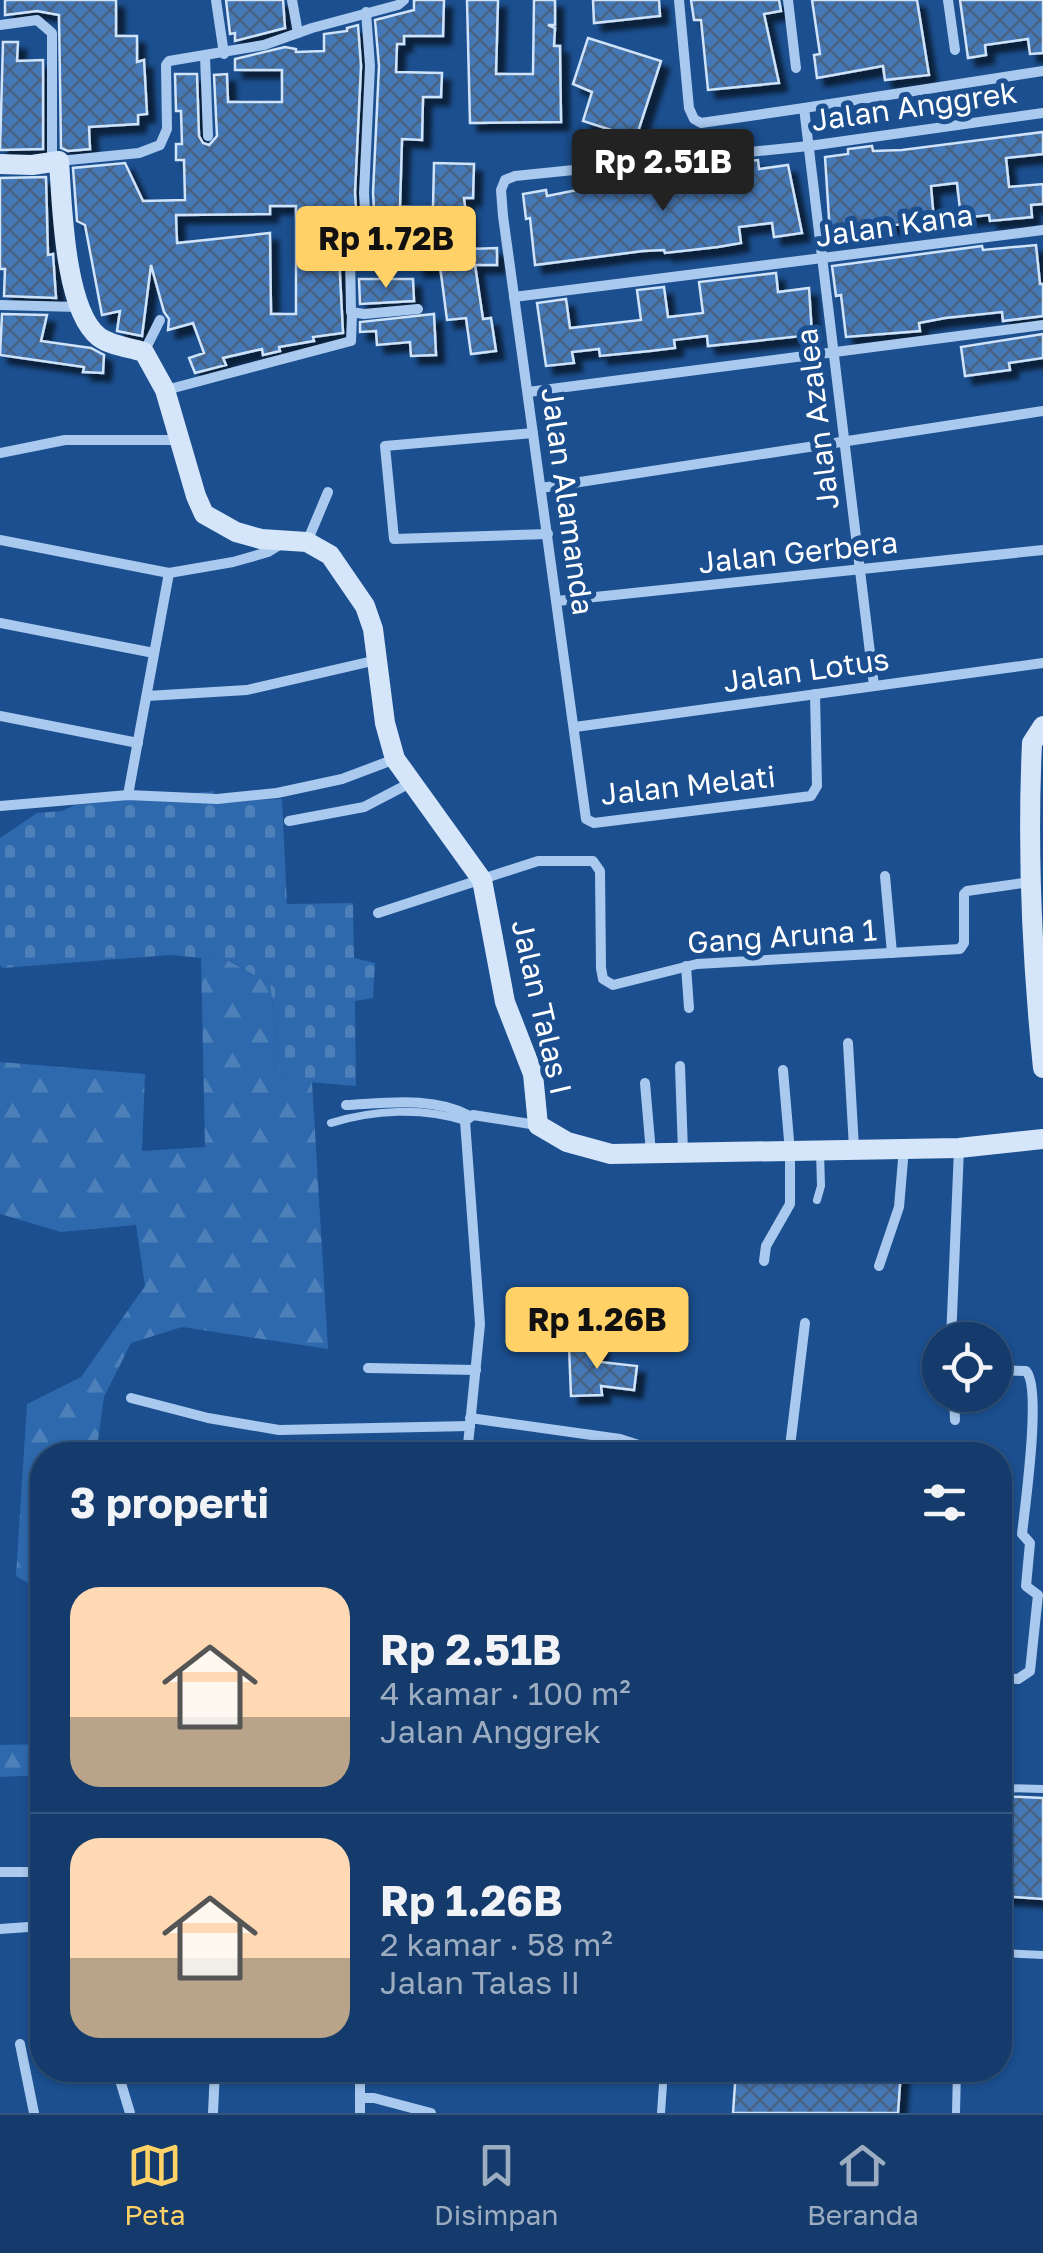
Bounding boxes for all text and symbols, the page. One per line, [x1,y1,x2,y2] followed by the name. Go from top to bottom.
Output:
[809,74,1019,138] street label: Jalan Anggrek
[560,129,766,214] pin: Rp 2.51B
[594,142,732,180] text: Rp 2.51B
[813,196,975,254] street label: Jalan Kana
[283,206,489,291] pin: Rp 1.72B
[318,219,454,257] text: Rp 1.72B
[788,326,846,512] street label: Jalan Azalea
[534,385,602,617] street label: Jalan Alamanda
[696,524,900,580] street label: Jalan Gerbera
[721,641,891,699] street label: Jalan Lotus
[599,758,777,812] street label: Jalan Melati
[686,911,878,961] street label: Gang Aruna 1
[504,916,580,1098] street label: Jalan Talas I
[494,1287,700,1372] pin: Rp 1.26B
[527,1300,667,1338] text: Rp 1.26B
[922,1322,1012,1412] map controls
[922,1322,1012,1412] button: locate
[917,1475,972,1530] icon: filters
[70,1477,269,1527] text: 3 properti
[380,1624,561,1674] text: Rp 2.51B
[150,1627,270,1747] icon: home
[380,1674,631,1712] text: 4 kamar · 100 m²
[380,1712,601,1750] text: Jalan Anggrek
[380,1875,563,1925] text: Rp 1.26B
[150,1878,270,1998] icon: home
[380,1925,613,1963] text: 2 kamar · 58 m²
[380,1963,580,2001] text: Jalan Talas II
[124,2138,186,2231] tab: Peta
[434,2138,559,2231] tab: Disimpan
[807,2138,919,2231] tab: Beranda

